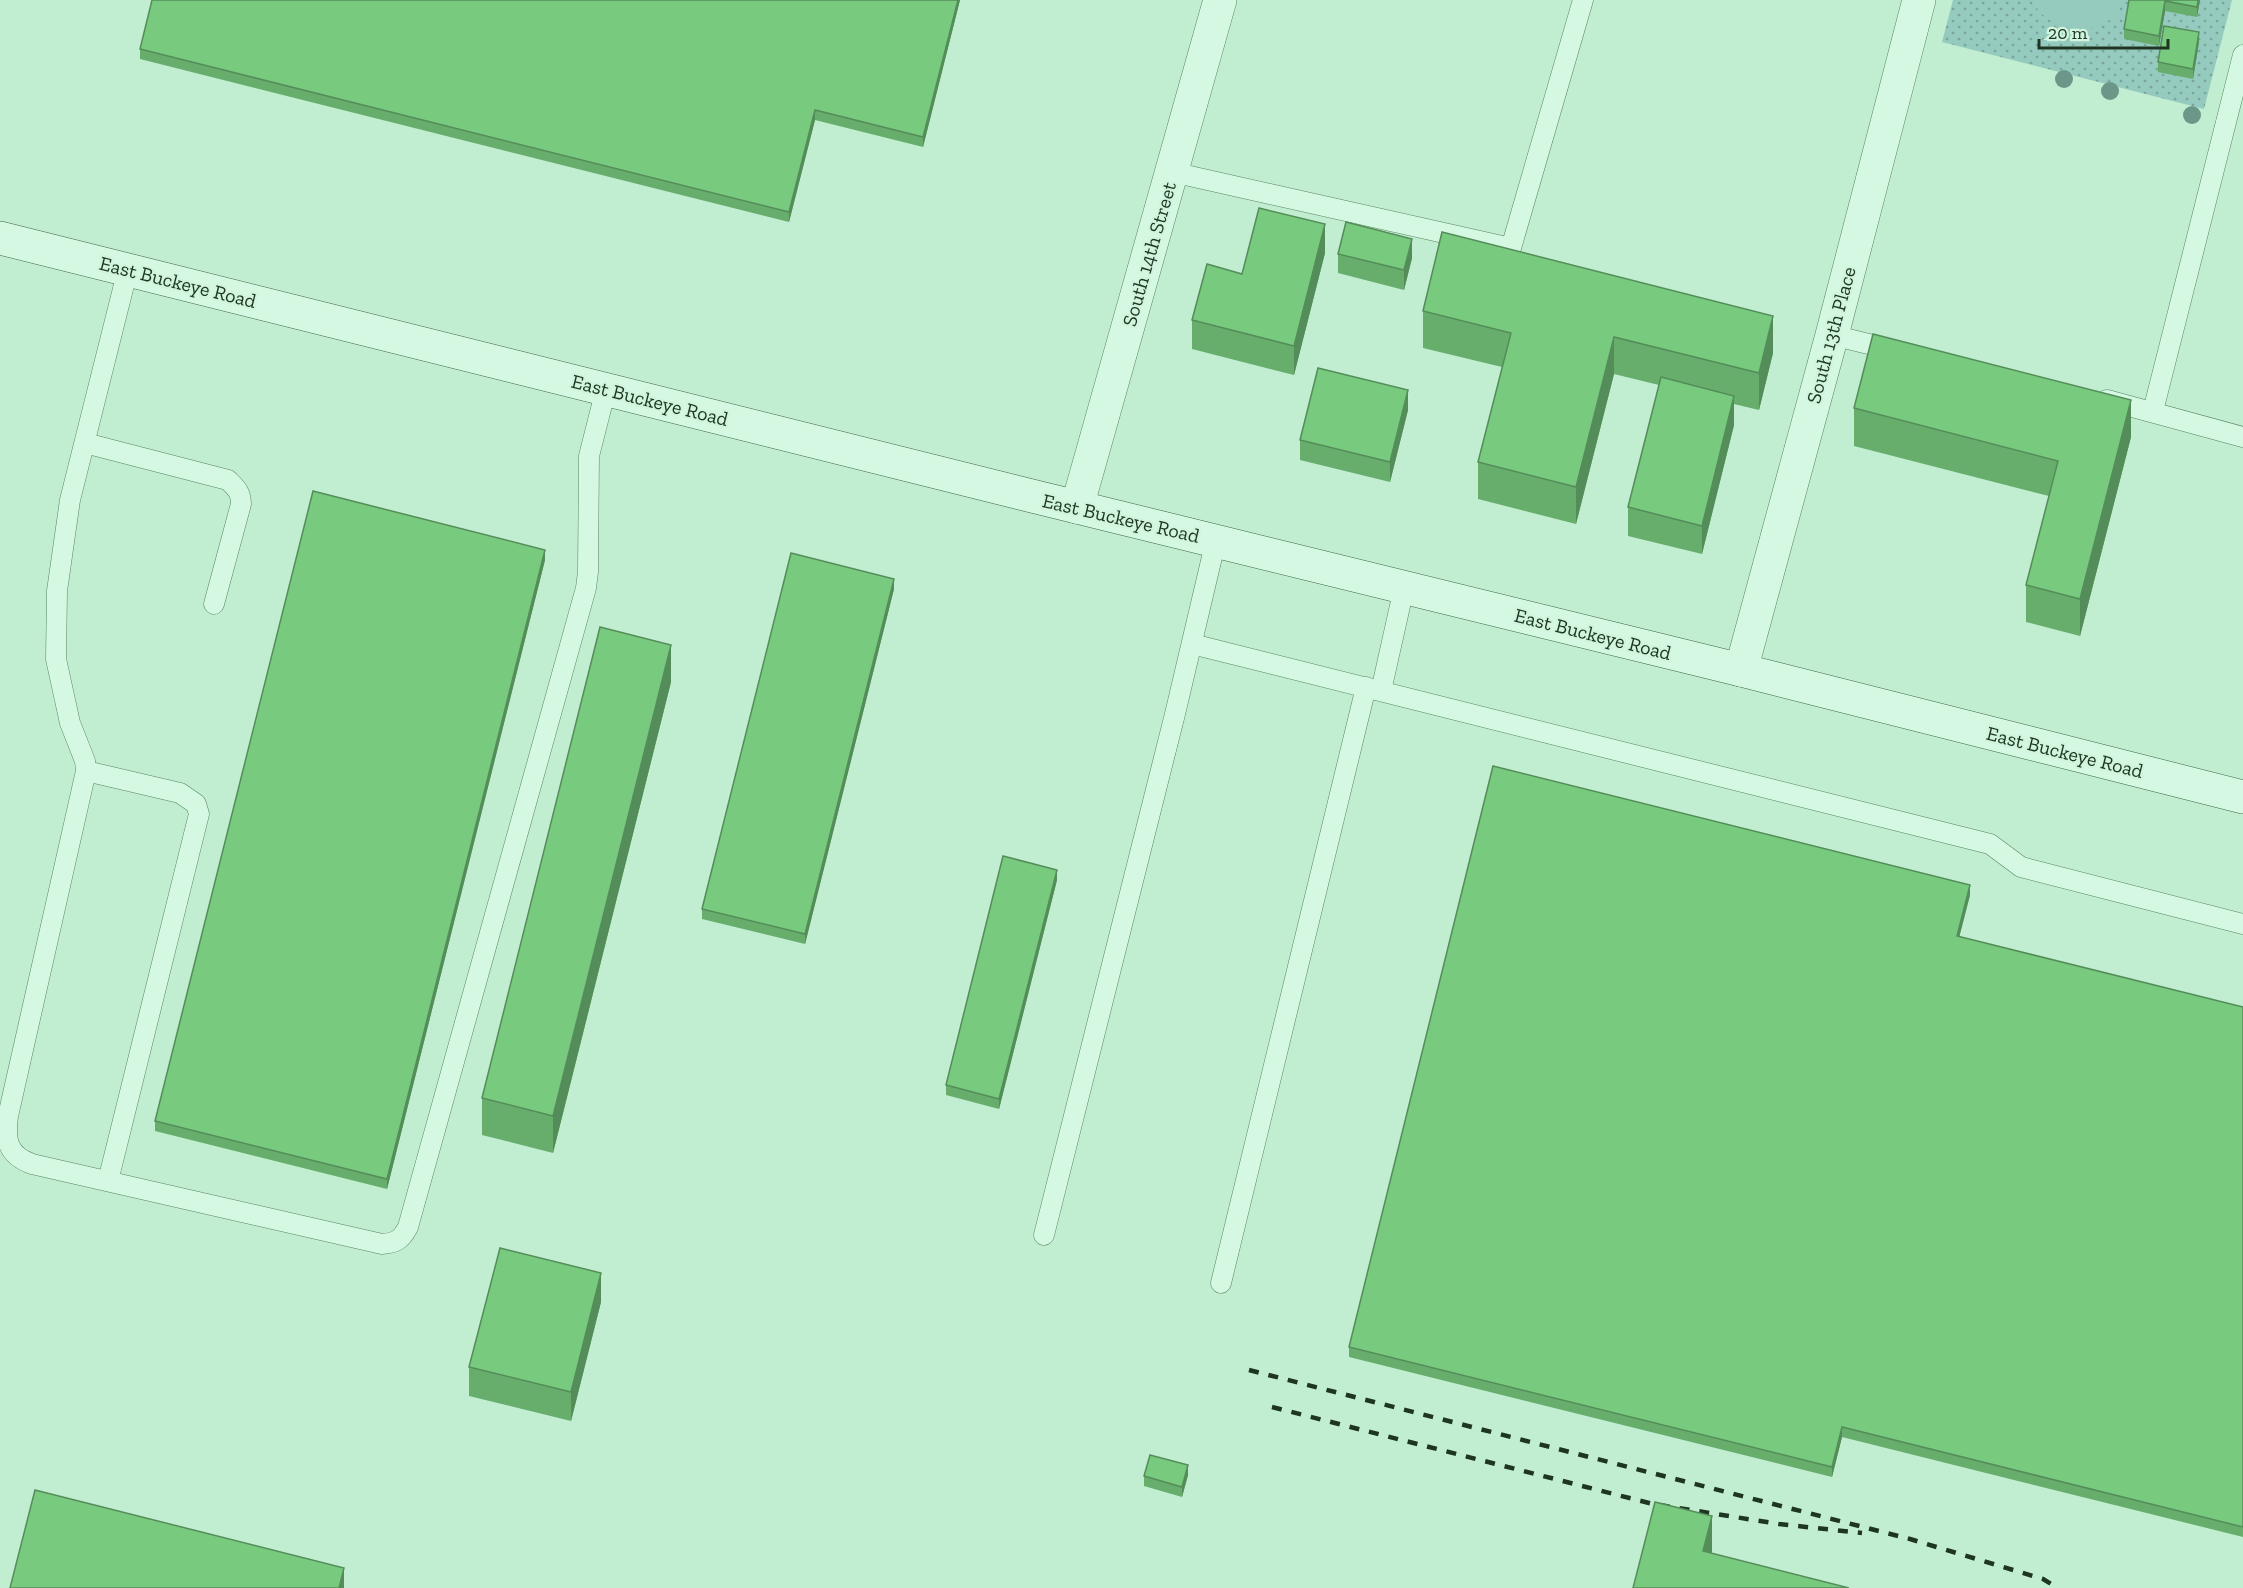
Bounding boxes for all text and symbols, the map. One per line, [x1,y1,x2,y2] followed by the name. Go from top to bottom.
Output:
[2039,12,2168,50] scale bar
[2048,22,2088,44] text: 20 m
[1117,178,1181,329] street label: South 14th Street
[97,251,259,313] street label: East Buckeye Road
[1801,264,1861,406] street label: South 13th Place
[569,369,731,431] street label: East Buckeye Road
[1040,488,1202,548] street label: East Buckeye Road
[1512,603,1674,665] street label: East Buckeye Road
[1984,721,2146,783] street label: East Buckeye Road

